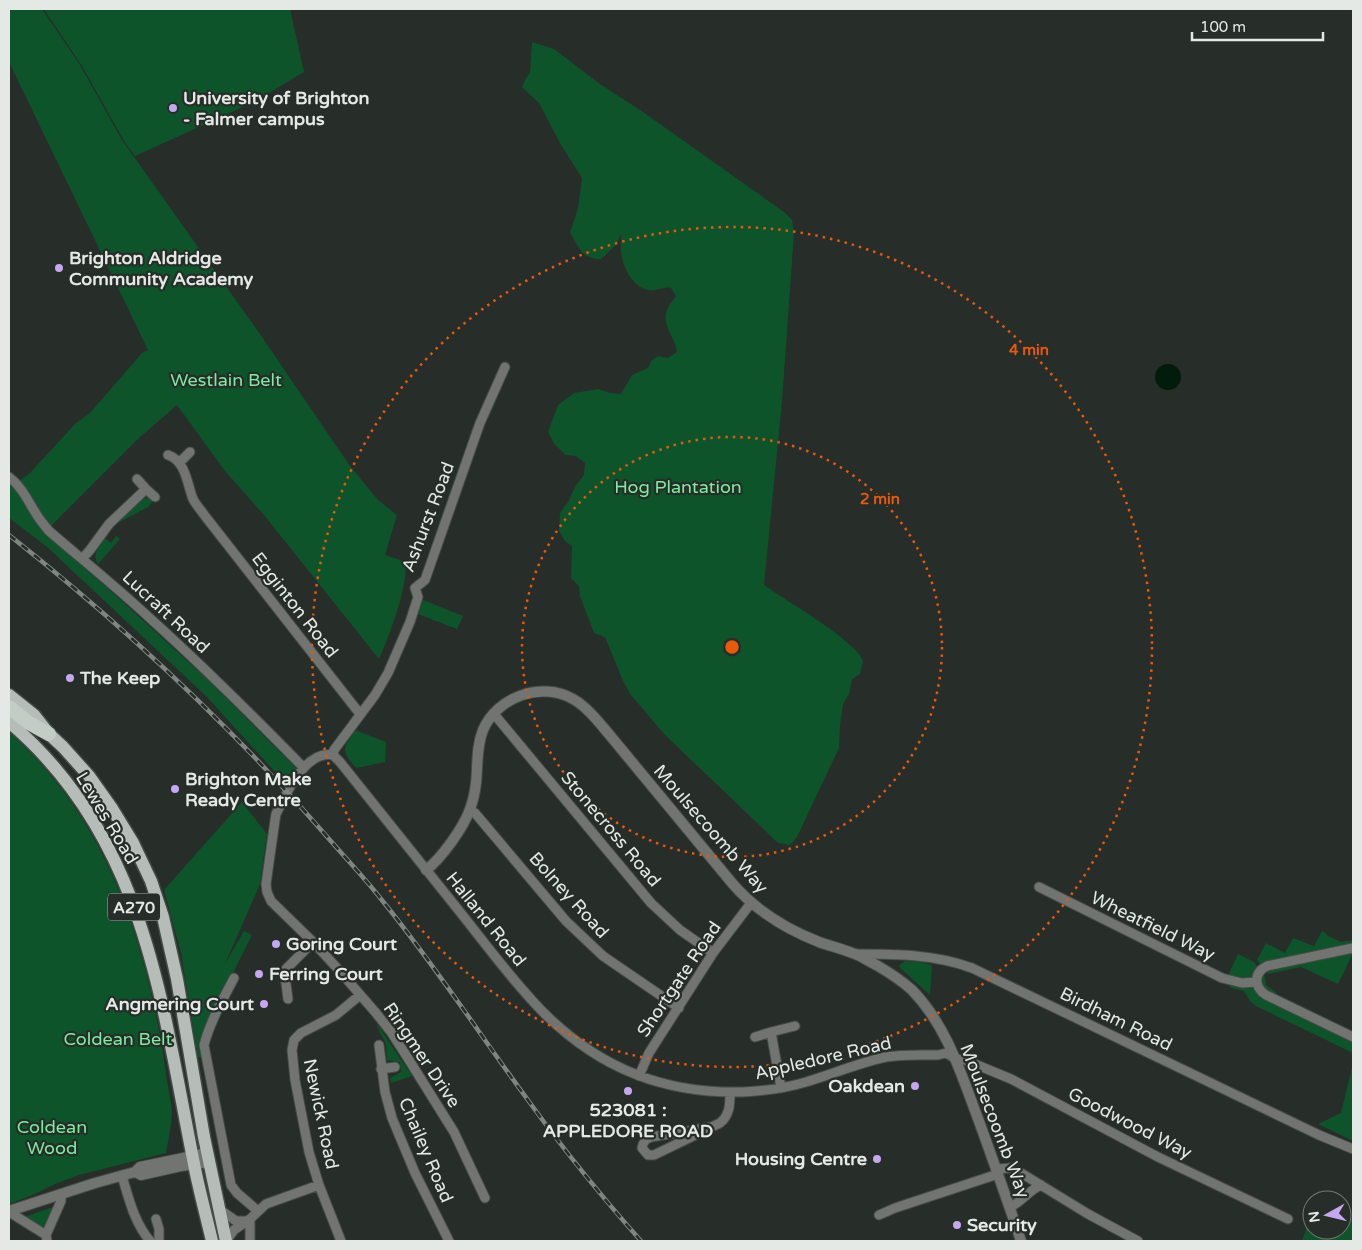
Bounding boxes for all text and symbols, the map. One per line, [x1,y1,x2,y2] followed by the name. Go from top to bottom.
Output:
[1192,10,1323,42] scale bar
[1200,18,1246,36] text: 100 m
[183,87,369,130] place label: University of Brighton - Falmer campus
[167,102,179,114] marker: University of Brighton - Falmer campus
[69,247,254,290] place label: Brighton Aldridge Community Academy
[53,262,65,274] marker: Brighton Aldridge Community Academy
[1009,341,1049,359] text: 4 min
[170,369,282,391] park label: Westlain Belt
[397,459,459,575] street label: Ashurst Road
[614,476,742,498] park label: Hog Plantation
[860,490,900,508] text: 2 min
[247,548,343,662] street label: Egginton Road
[118,566,214,658] street label: Lucraft Road
[723,638,741,656] centre of rings
[79,667,160,689] place label: The Keep
[64,672,76,684] marker: The Keep
[649,760,773,898] street label: Moulsecoomb Way
[556,767,666,891] street label: Stonecross Road
[71,768,143,868] street label: Lewes Road
[185,768,312,811] place label: Brighton Make Ready Centre
[169,783,181,795] marker: Brighton Make Ready Centre
[525,847,613,943] street label: Bolney Road
[441,867,531,971] street label: Halland Road
[1087,886,1219,966] street label: Wheatfield Way
[108,894,160,920] road number: A270
[632,917,726,1041] street label: Shortgate Road
[286,933,397,955] place label: Goring Court
[270,938,282,950] marker: Goring Court
[269,963,383,985] place label: Ferring Court
[253,968,265,980] marker: Ferring Court
[1056,982,1176,1056] street label: Birdham Road
[105,993,254,1015] place label: Angmering Court
[258,998,270,1010] marker: Angmering Court
[379,998,465,1112] street label: Ringmer Drive
[64,1028,173,1050] park label: Coldean Belt
[752,1032,894,1084] street label: Appledore Road
[955,1041,1035,1202] street label: Moulsecoomb Way
[299,1057,343,1171] street label: Newick Road
[828,1075,905,1097] place label: Oakdean
[909,1080,921,1092] marker: Oakdean
[1064,1082,1196,1164] street label: Goodwood Way
[622,1085,634,1097] marker: 523081 : APPLEDORE ROAD
[394,1094,458,1206] street label: Chailey Road
[543,1099,713,1142] place label: 523081 : APPLEDORE ROAD
[17,1116,87,1159] park label: Coldean Wood
[735,1148,867,1170] place label: Housing Centre
[871,1153,883,1165] marker: Housing Centre
[1302,1190,1352,1240] north arrow
[1305,1210,1324,1223] text: N
[967,1214,1037,1236] place label: Security
[951,1219,963,1231] marker: Security

